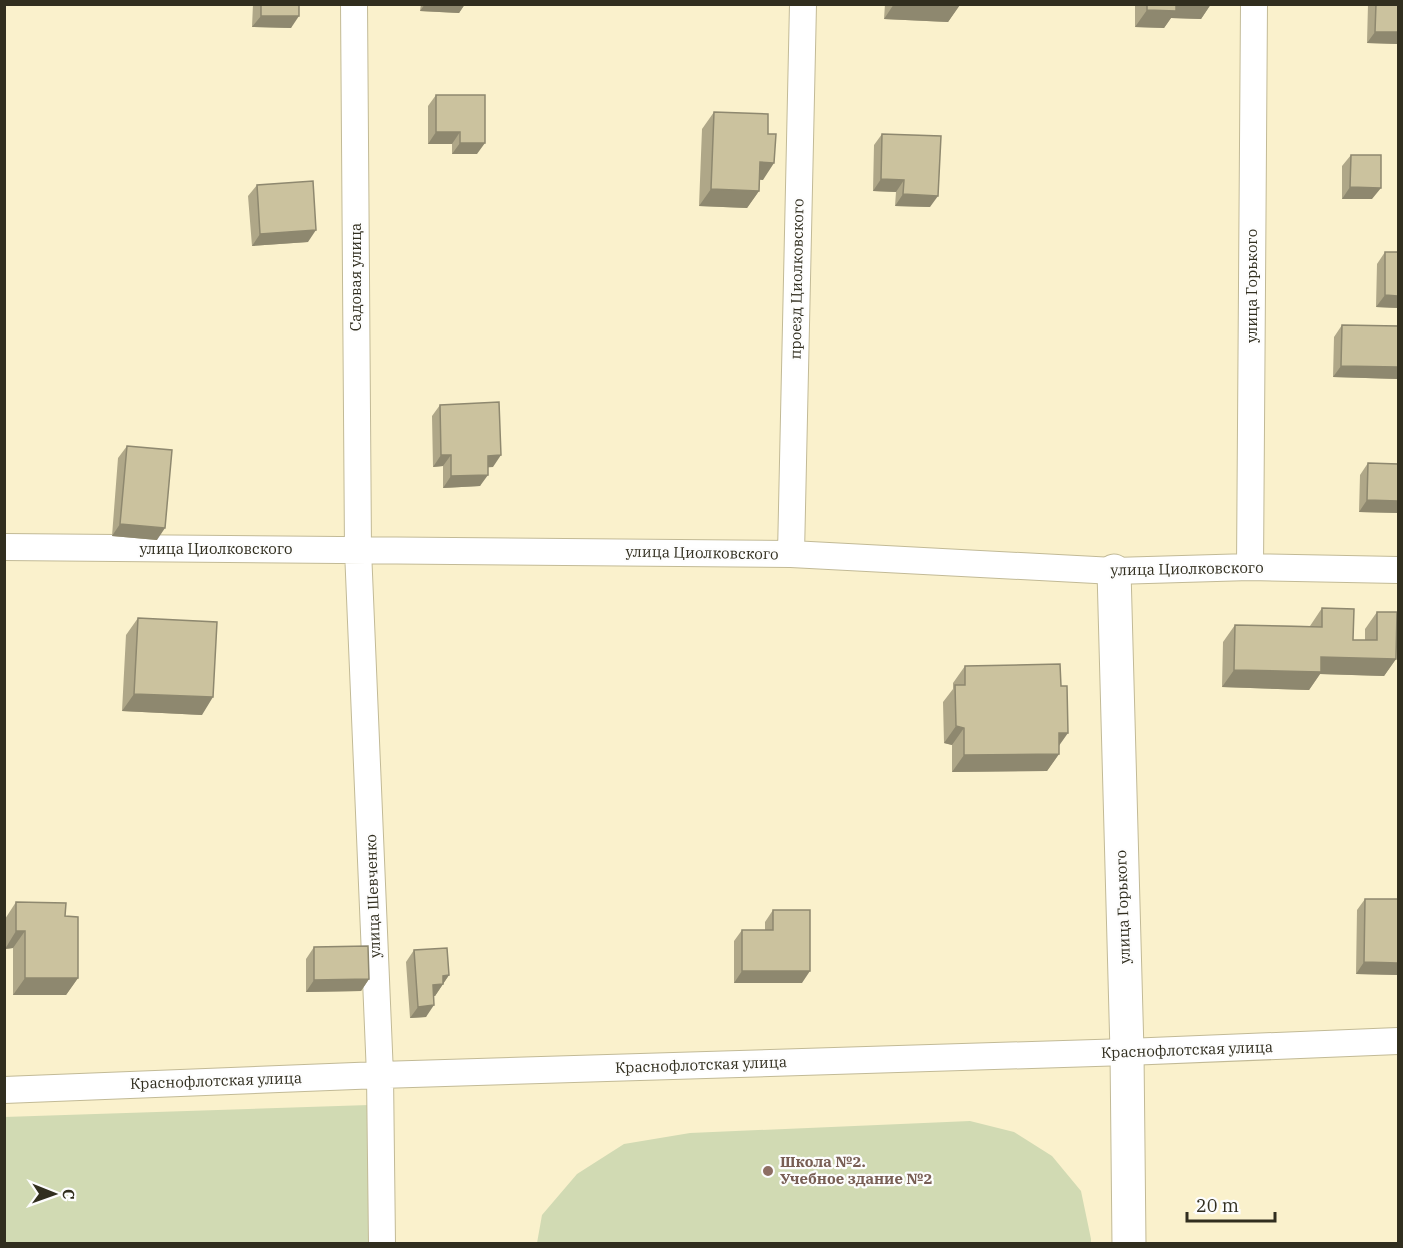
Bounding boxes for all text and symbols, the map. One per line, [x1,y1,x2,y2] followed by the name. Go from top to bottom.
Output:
[786,198,807,360] street label: проезд Циолковского
[346,223,365,331] street label: Садовая улица
[1242,229,1261,343] street label: улица Горького
[139,539,293,558] street label: улица Циолковского
[625,542,779,563] street label: улица Циолковского
[1110,558,1264,579] street label: улица Циолковского
[361,834,384,958] street label: улица Шевченко
[1111,850,1134,964] street label: улица Горького
[1101,1037,1273,1062] street label: Краснофлотская улица
[615,1052,787,1077] street label: Краснофлотская улица
[130,1068,302,1093] street label: Краснофлотская улица
[780,1152,933,1188] place label: Школа №2. Учебное здание №2
[24,1164,84,1224] north arrow
[761,1164,775,1178] marker: Школа №2. Учебное здание №2
[1187,1185,1276,1223] scale bar
[59,1189,79,1200] text: С
[1196,1194,1239,1217] text: 20 m

